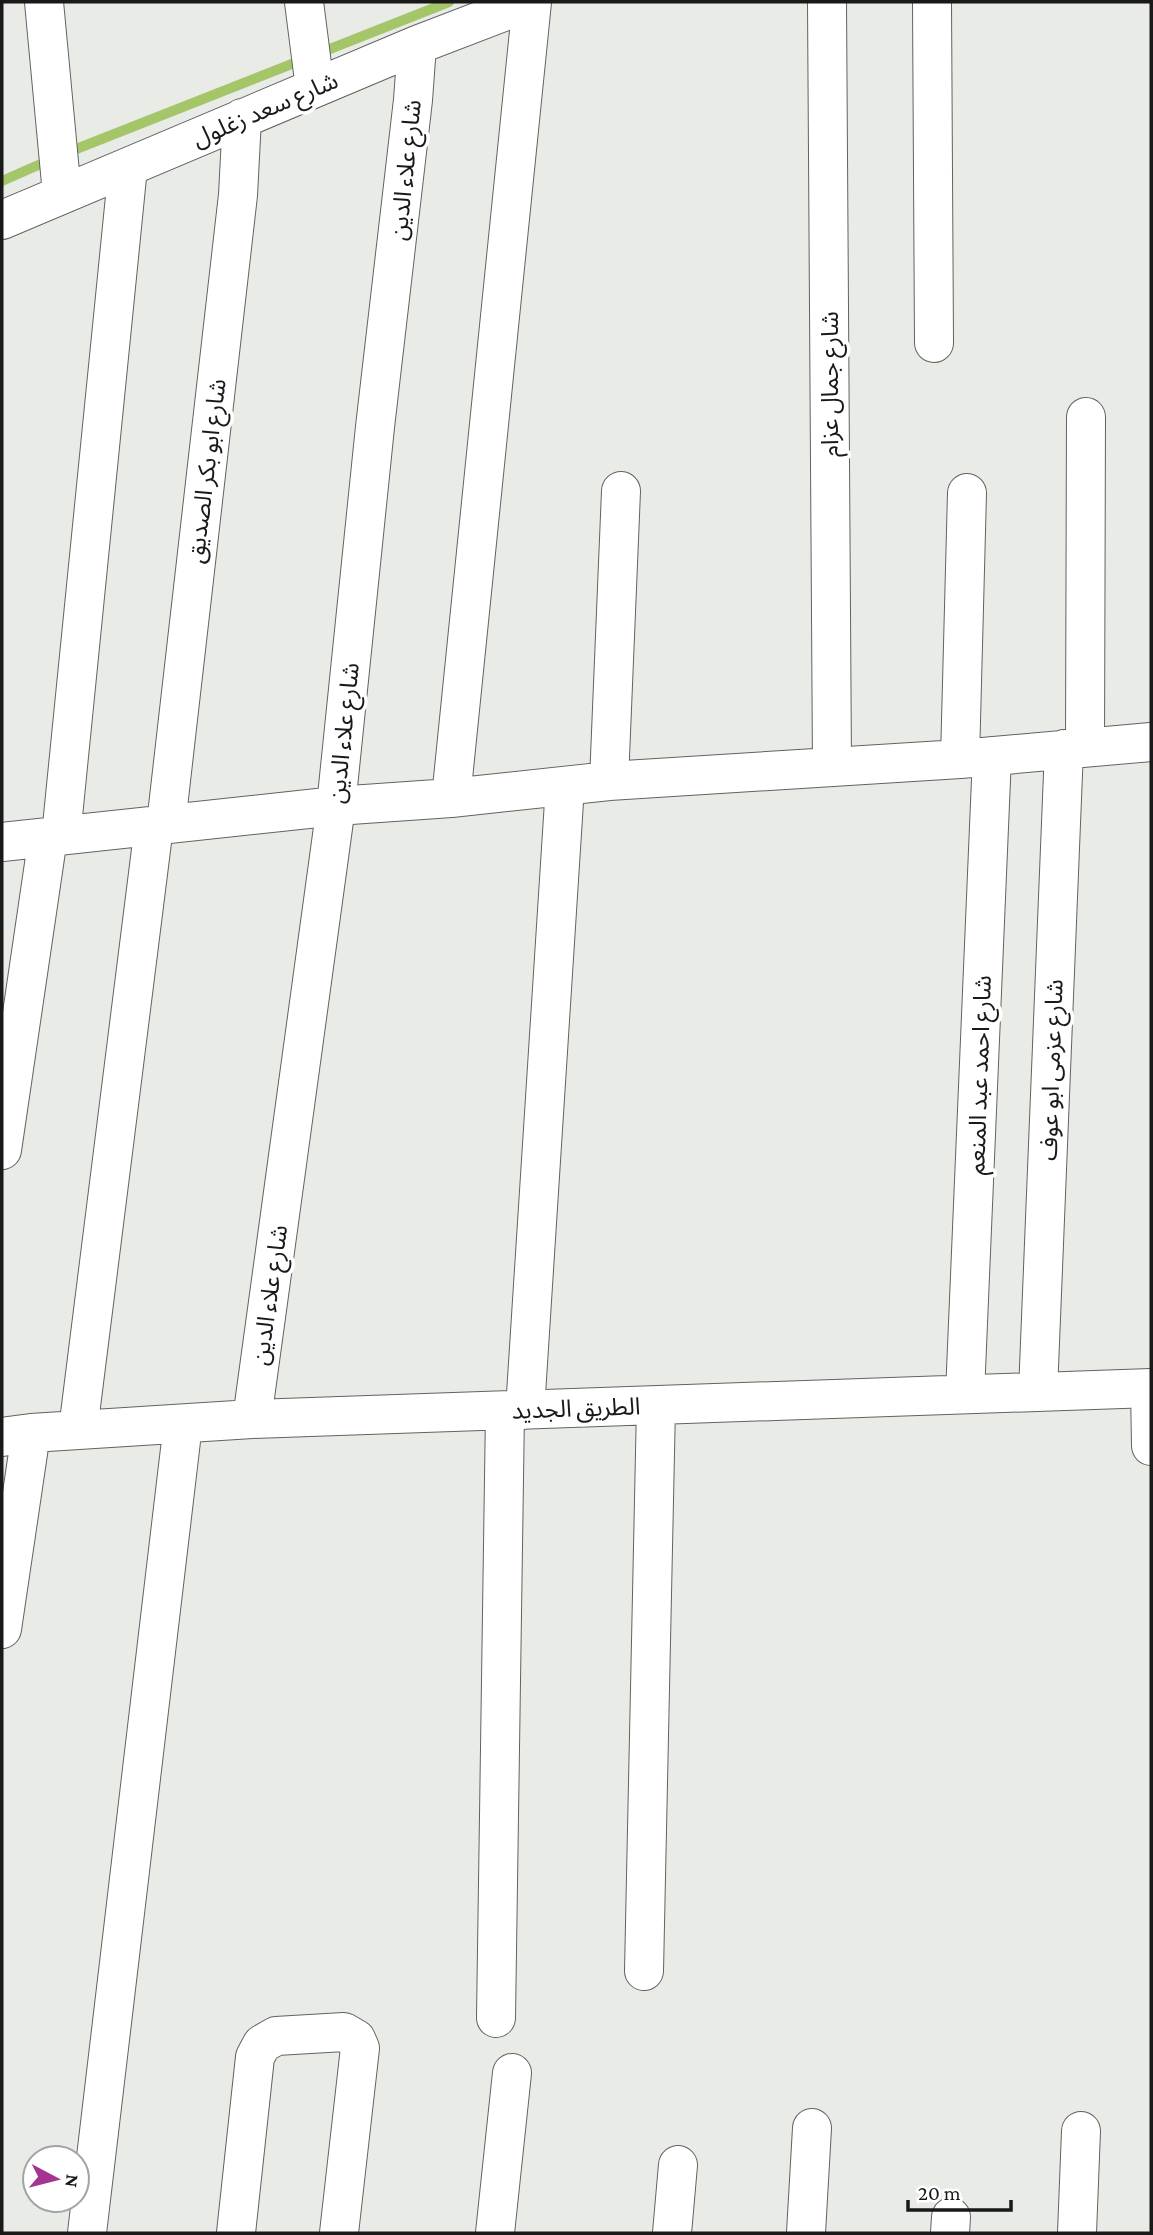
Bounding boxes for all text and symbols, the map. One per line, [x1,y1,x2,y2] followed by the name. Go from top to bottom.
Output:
[188,66,343,155] street label: شارع سعد زغلول
[384,98,430,242] street label: شارع علاء الدين
[816,311,848,457] street label: شارع جمال عزام
[181,377,235,565] street label: شارع ابو بكر الصديق
[322,661,368,805] street label: شارع علاء الدين
[962,975,1000,1175] street label: شارع احمد عبد المنعم
[1034,979,1072,1161] street label: شارع عزمى ابو عوف
[246,1223,296,1368] street label: شارع علاء الدين
[511,1392,641,1426] street label: الطريق الجديد
[21,2144,91,2214] north arrow
[908,2168,1011,2212] scale bar
[61,2173,84,2189] text: N
[918,2181,961,2205] text: 20 m

